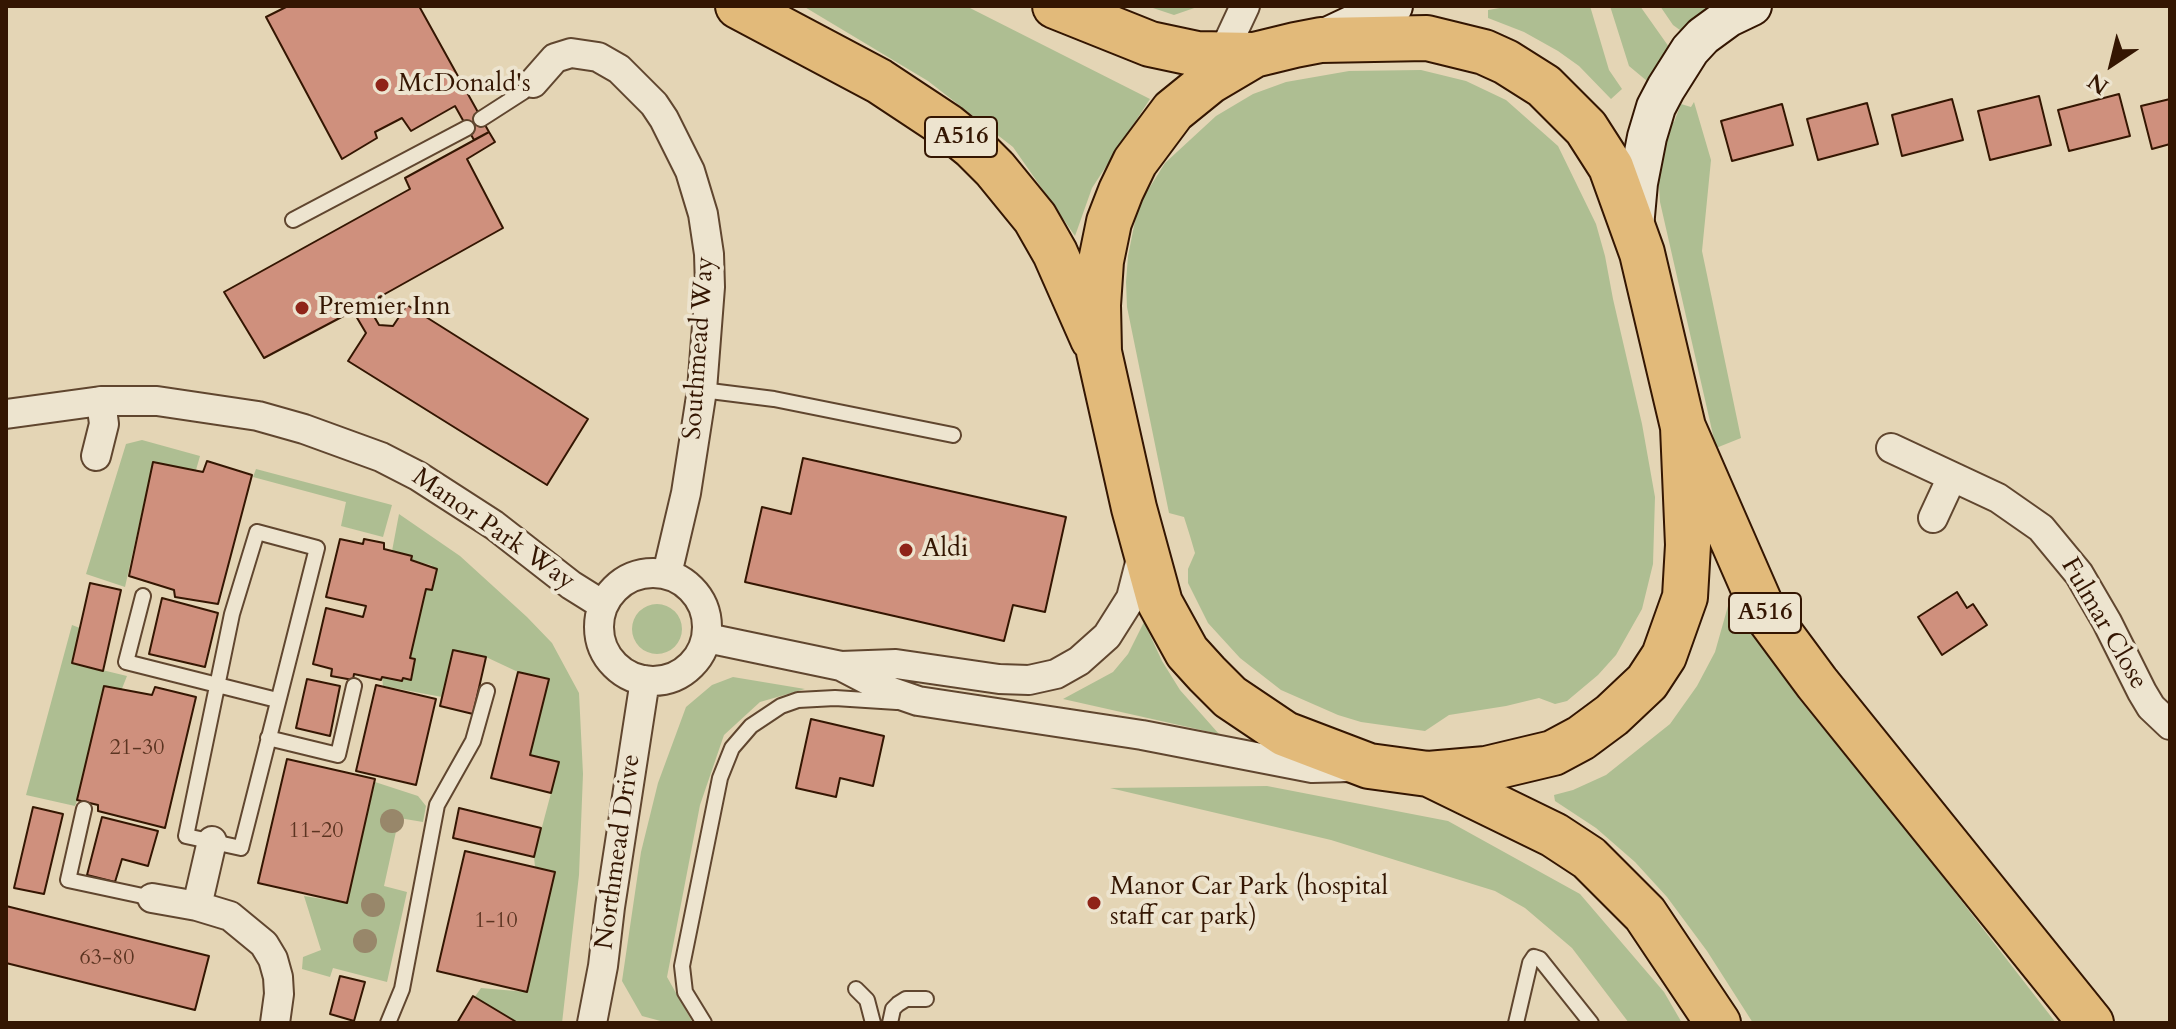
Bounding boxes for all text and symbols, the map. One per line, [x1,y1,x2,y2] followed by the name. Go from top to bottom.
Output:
[2072,24,2152,104] north arrow
[2082,66,2115,101] text: N
[398,69,531,101] place label: McDonald's
[373,76,391,94] marker: McDonald's
[925,117,997,157] road number: A516
[678,255,722,441] street label: Southmead Way
[318,292,451,324] place label: Premier Inn
[293,299,311,317] marker: Premier Inn
[406,462,580,598] street label: Manor Park Way
[922,534,968,566] place label: Aldi
[897,541,915,559] marker: Aldi
[2053,553,2153,695] street label: Fulmar Close
[1729,593,1801,633] road number: A516
[110,736,164,762] house number: 21-30
[590,752,648,952] street label: Northmead Drive
[289,819,343,845] house number: 11-20
[1110,872,1388,934] place label: Manor Car Park (hospital staff car park)
[1085,894,1103,912] marker: Manor Car Park (hospital staff car park)
[474,909,518,935] house number: 1-10
[80,946,134,972] house number: 63-80

